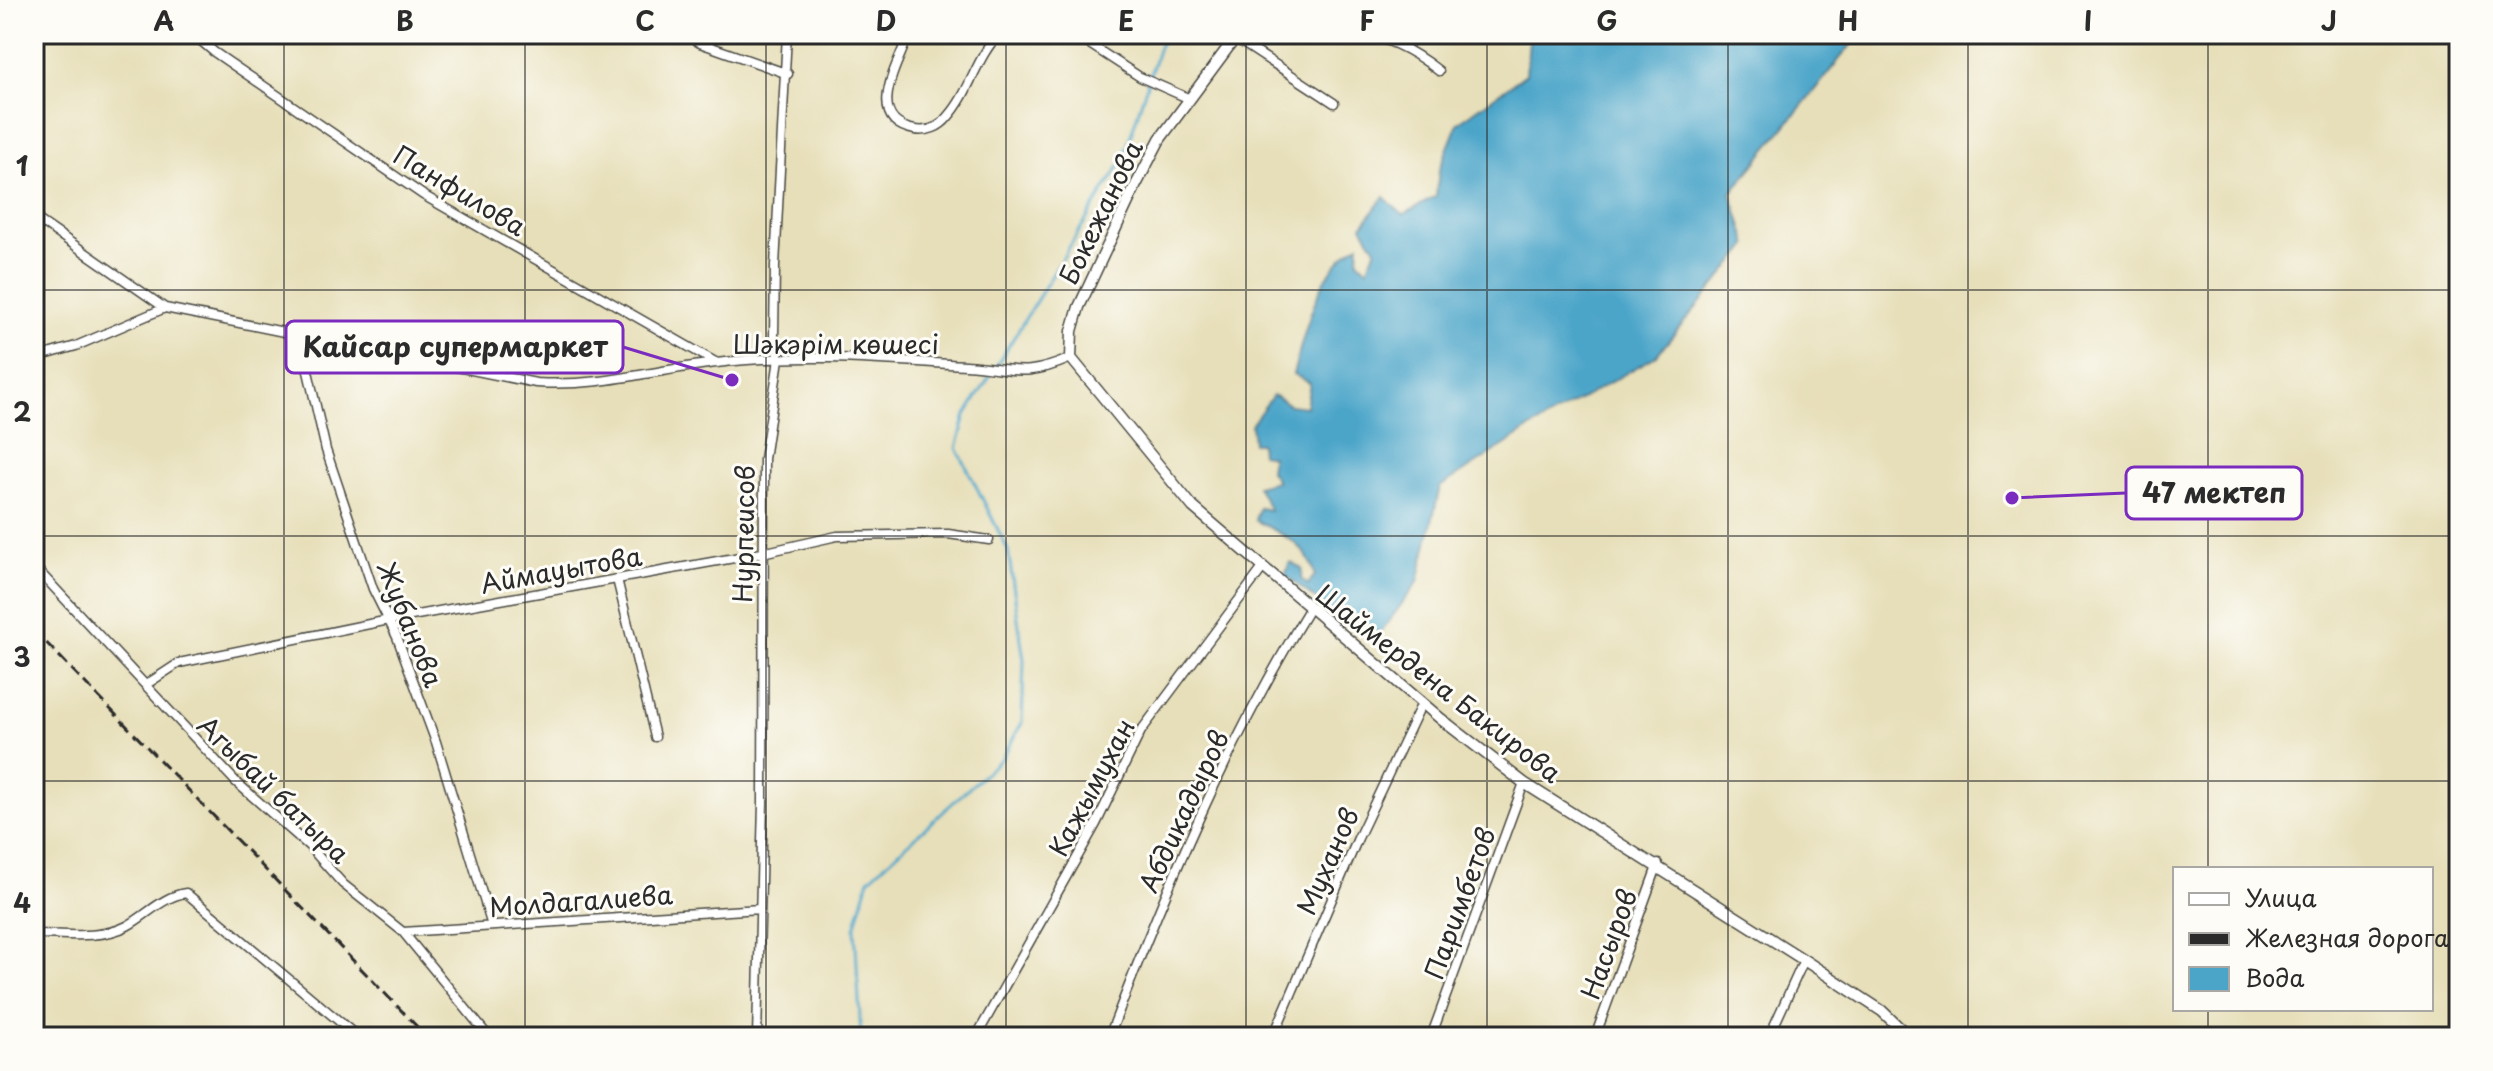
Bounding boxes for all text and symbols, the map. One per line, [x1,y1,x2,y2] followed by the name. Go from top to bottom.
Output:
[154,1,174,40] text: A
[396,1,414,40] text: B
[635,1,655,40] text: C
[876,1,896,40] text: D
[1118,1,1134,40] text: E
[1359,1,1375,40] text: F
[1596,1,1618,40] text: G
[1838,1,1858,40] text: H
[2084,1,2092,40] text: I
[2321,1,2337,40] text: J
[1048,132,1152,291] street label: Бокежанова
[386,135,534,245] street label: Панфилова
[16,146,28,185] text: 1
[286,321,623,373] callout: Кайсар супермаркет
[302,324,609,367] text: Кайсар супермаркет
[733,324,939,363] street label: Шәкәрім көшесі
[13,392,31,431] text: 2
[722,465,764,603] street label: Нурпеисов
[2126,467,2302,519] callout: 47 мектеп
[2142,470,2286,513] text: 47 мектеп
[477,536,645,602] street label: Аймауытова
[368,555,454,693] street label: Жубанова
[1308,574,1571,792] street label: Шаймердена Бакирова
[13,637,31,676] text: 3
[189,706,360,873] street label: Агыбай батыра
[1038,711,1144,863] street label: Кажымухан
[1128,724,1238,898] street label: Абдикадыров
[1286,801,1368,921] street label: Муханов
[1413,822,1505,984] street label: Паримбетов
[2173,867,2433,1011] legend
[488,874,675,926] street label: Молдагалиева
[2245,879,2317,915] text: Улица
[13,883,31,922] text: 4
[1570,883,1646,1005] street label: Насыров
[2245,919,2449,955] text: Железная дорога
[2245,959,2304,995] text: Вода

